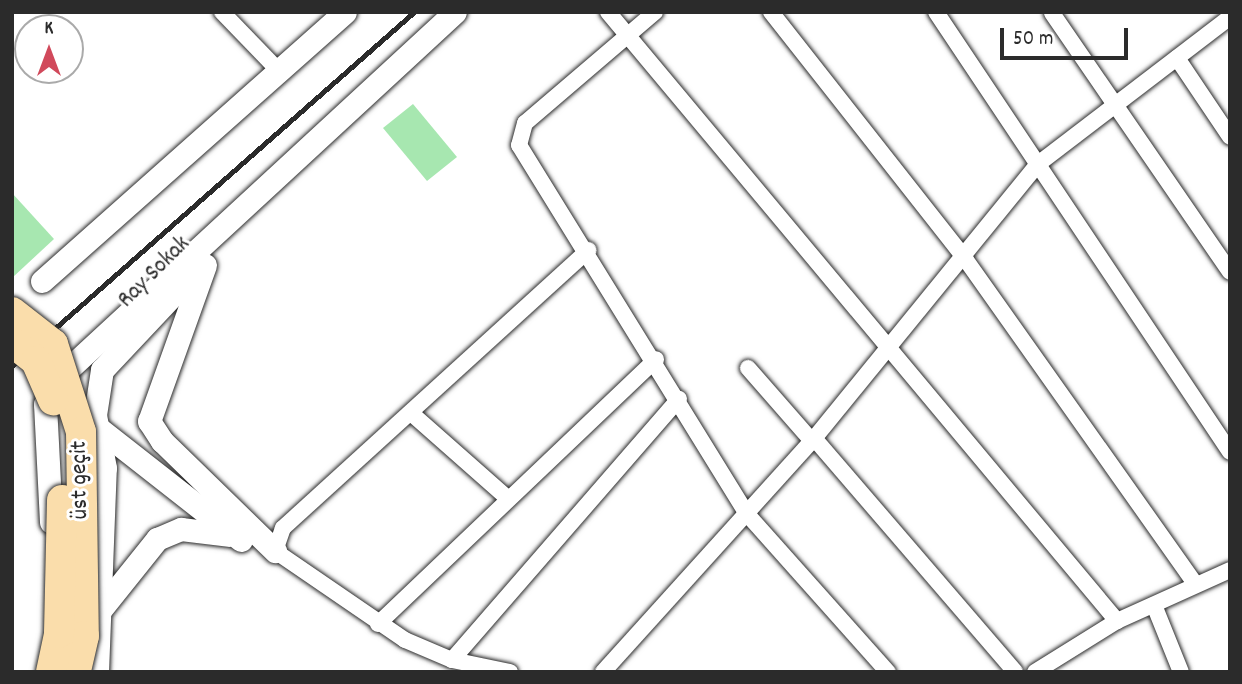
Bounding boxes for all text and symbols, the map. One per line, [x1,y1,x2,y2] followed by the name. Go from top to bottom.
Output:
[14,14,84,84] north arrow
[1004,14,1132,58] scale bar
[45,16,53,43] text: K
[1013,25,1053,55] text: 50 m
[113,231,197,315] street label: Ray Sokak
[66,440,96,520] street label: üst geçit

